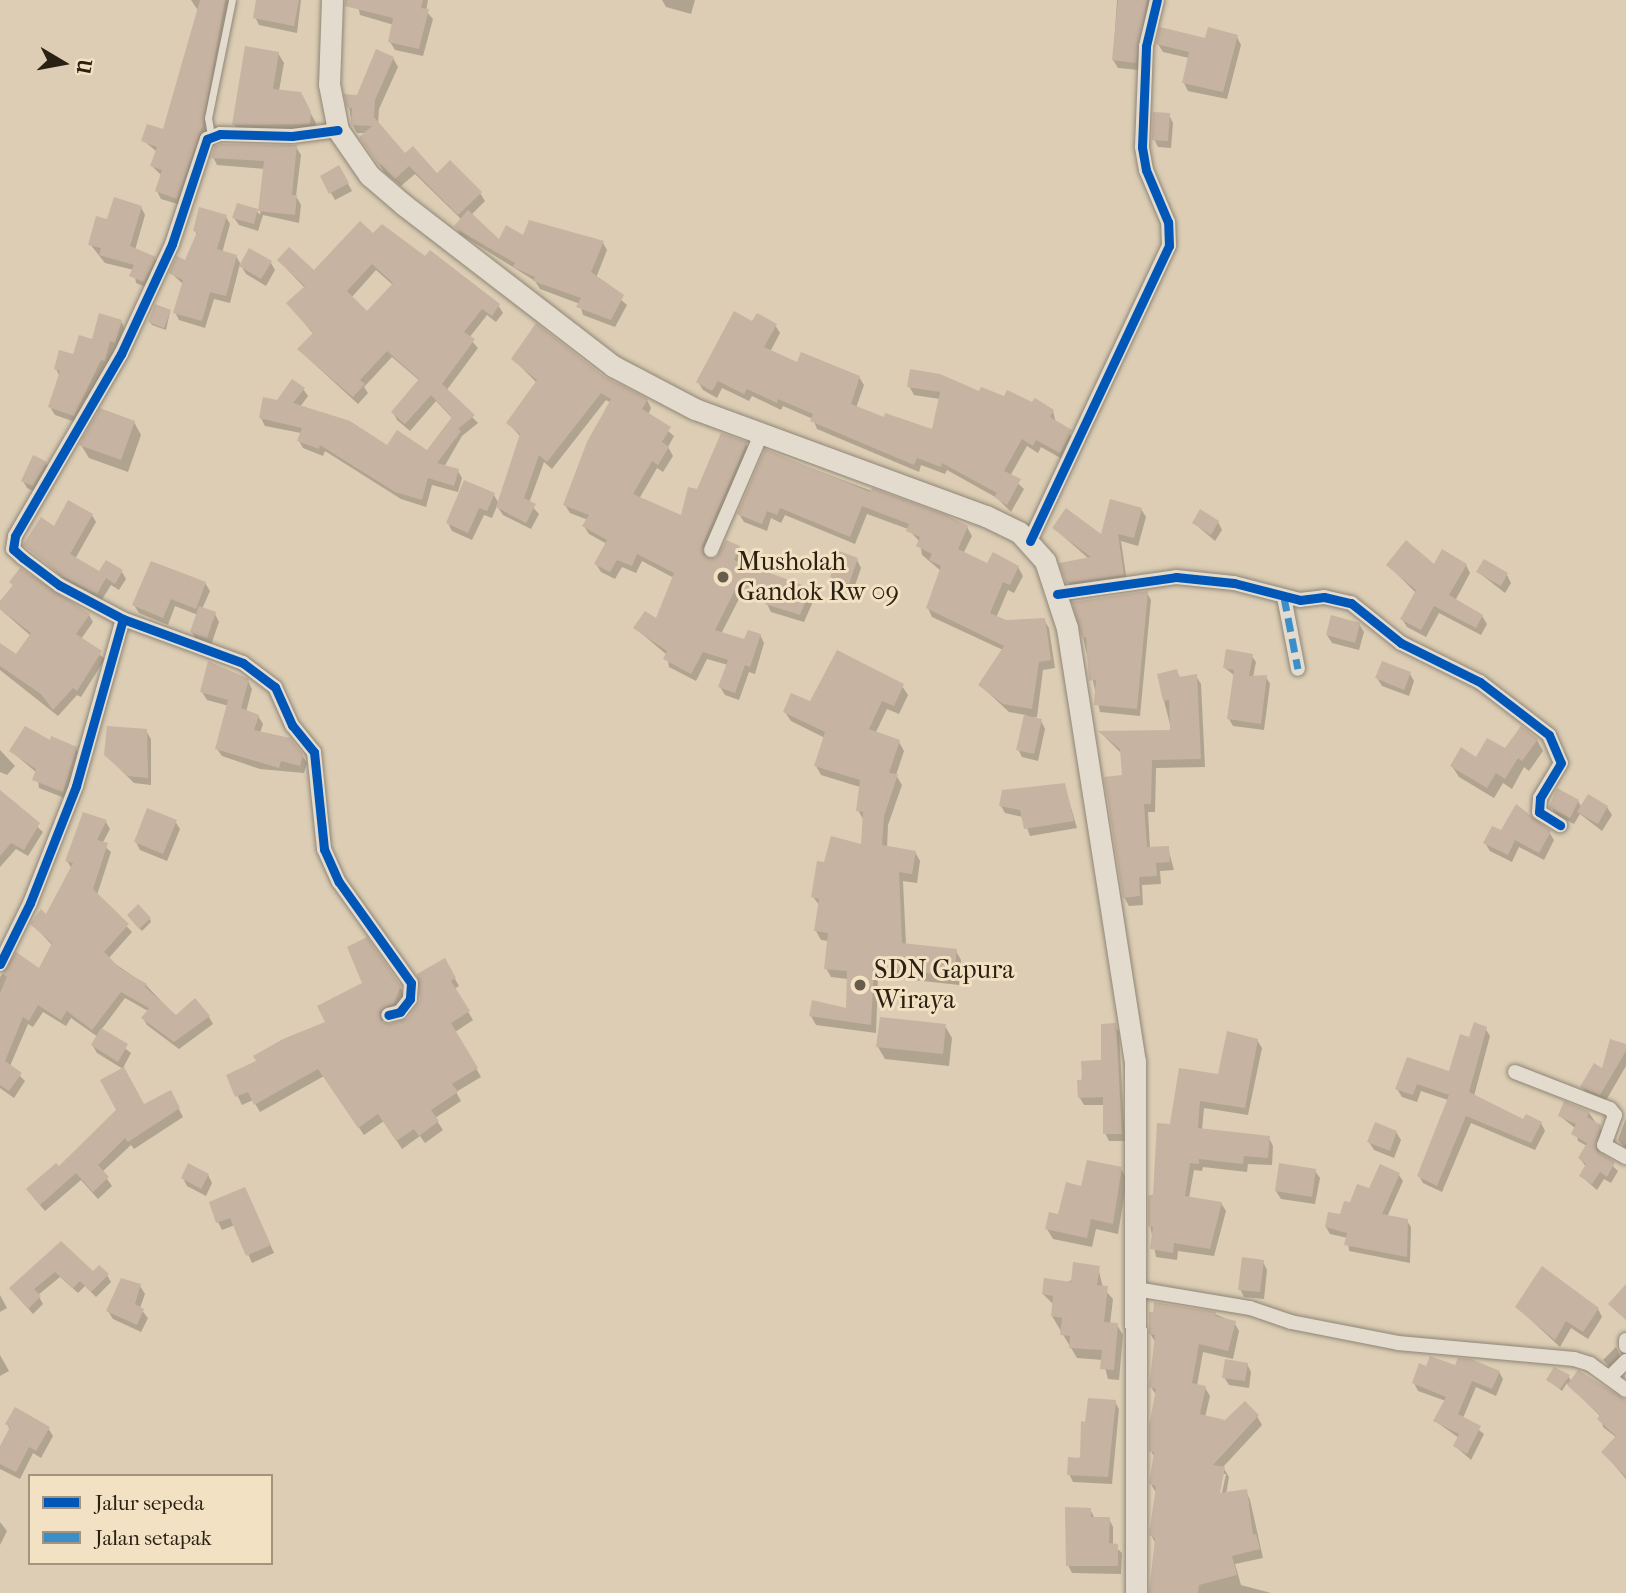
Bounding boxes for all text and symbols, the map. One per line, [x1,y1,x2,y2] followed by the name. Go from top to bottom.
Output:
[28,28,98,98] north arrow
[72,57,96,76] text: U
[737,546,899,608] place label: Musholah Gandok Rw 09
[715,569,731,585] marker: Musholah Gandok Rw 09
[874,954,1014,1016] place label: SDN Gapura Wiraya
[852,977,868,993] marker: SDN Gapura Wiraya
[28,1474,273,1565] legend
[95,1491,204,1515] text: Jalur sepeda
[95,1526,212,1550] text: Jalan setapak

